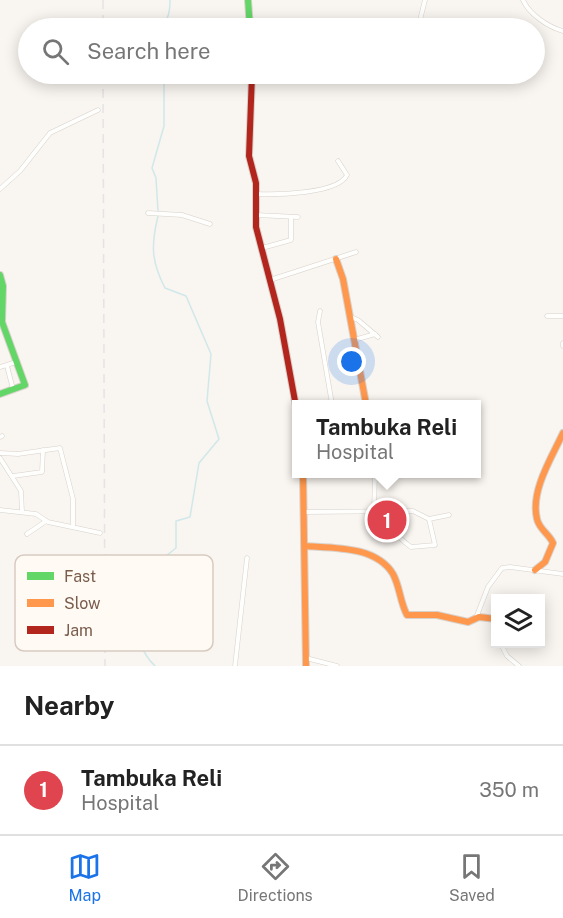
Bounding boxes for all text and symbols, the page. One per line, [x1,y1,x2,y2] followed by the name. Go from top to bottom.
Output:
[18,18,545,84] search box
[39,35,72,68] icon: search
[87,38,211,64] text: Search here
[337,347,366,376] your location
[292,400,481,478] popup
[316,414,457,440] text: Tambuka Reli
[316,440,394,464] text: Hospital
[368,498,406,542] pin: 1
[15,555,213,651] legend
[64,567,96,586] text: Fast
[64,594,101,613] text: Slow
[491,594,545,648] map controls
[491,594,545,648] button: layers
[64,621,93,640] text: Jam
[24,690,114,721] text: Nearby
[81,765,222,791] text: Tambuka Reli
[39,778,48,802] text: 1
[479,778,539,802] text: 350 m
[81,791,159,815] text: Hospital
[68,850,101,905] tab: Map
[238,850,313,905] tab: Directions
[449,850,495,905] tab: Saved

